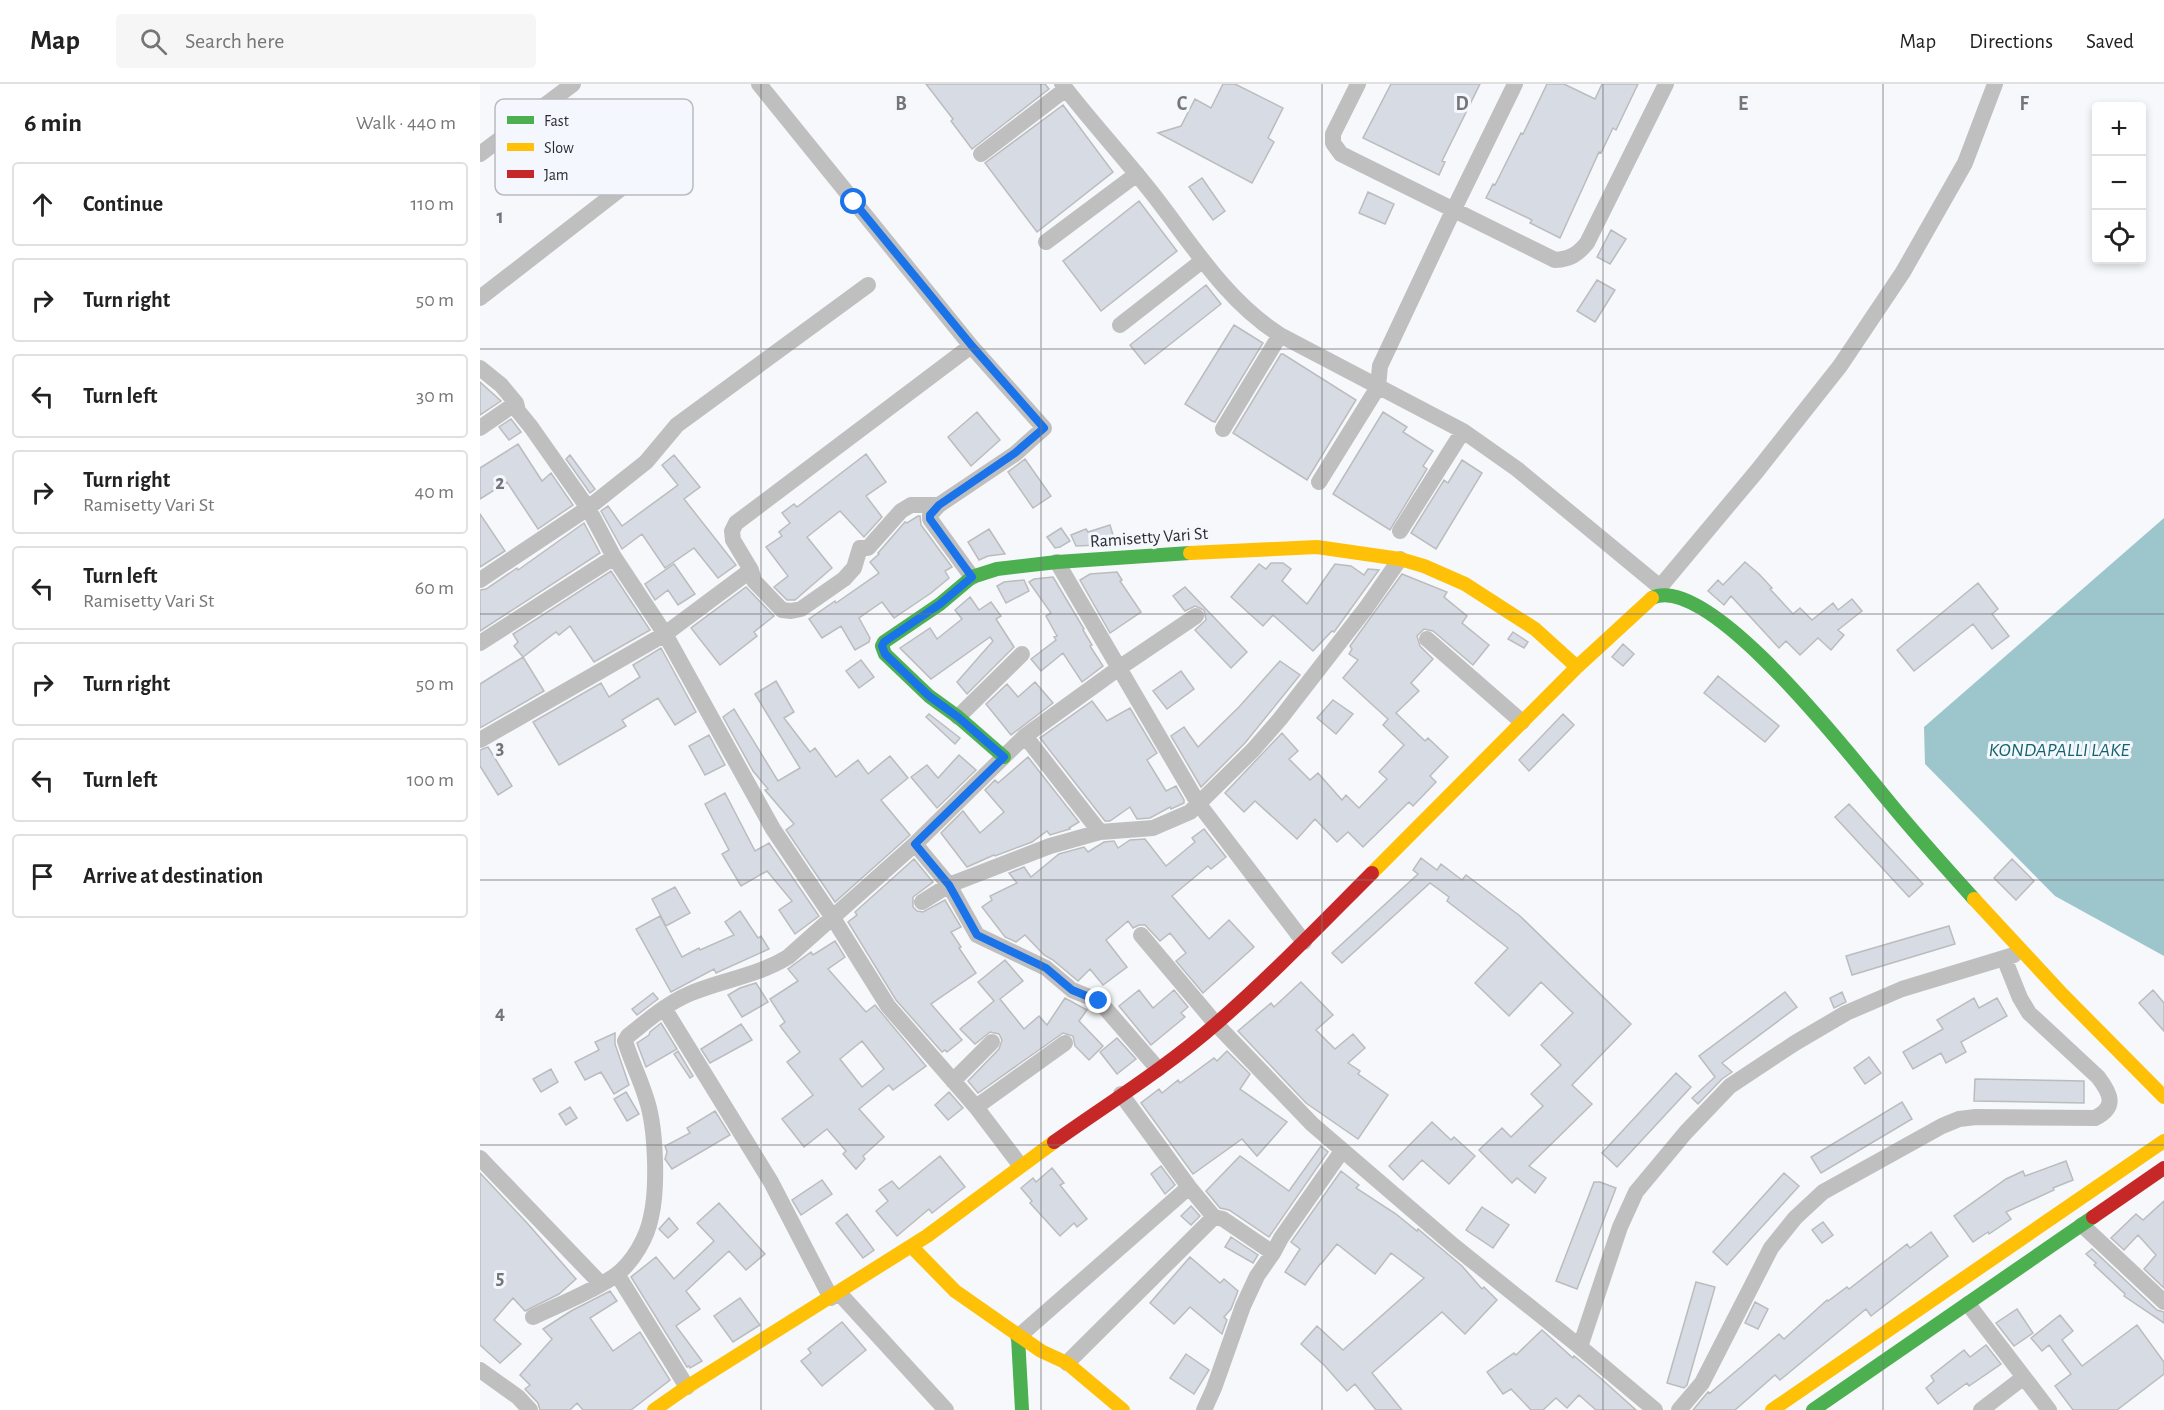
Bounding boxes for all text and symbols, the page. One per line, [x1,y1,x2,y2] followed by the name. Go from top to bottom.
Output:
[116,14,536,68] search box
[137,25,170,58] icon: search
[30,27,80,55] text: Map
[185,30,284,52] text: Search here
[1900,31,1936,52] text: Map
[1969,31,2053,52] text: Directions
[2086,31,2134,52] text: Saved
[895,94,907,114] text: B
[1177,94,1188,114] text: C
[1455,94,1469,114] text: D
[1738,94,1748,114] text: E
[2019,94,2029,114] text: F
[495,99,693,195] legend
[2092,102,2146,264] map controls
[2092,102,2146,156] button: +
[24,110,82,136] text: 6 min
[356,113,456,133] text: Walk · 440 m
[544,113,569,129] text: Fast
[544,140,574,156] text: Slow
[2092,156,2146,210] button: −
[544,167,569,183] text: Jam
[26,188,59,221] icon: ahead
[840,188,866,214] route start
[83,193,163,215] text: Continue
[410,194,454,214] text: 110 m
[496,207,504,227] text: 1
[2092,210,2146,264] button: locate
[26,284,59,317] icon: right
[83,289,170,311] text: Turn right
[416,290,454,310] text: 50 m
[26,380,59,413] icon: left
[83,385,157,407] text: Turn left
[416,386,454,406] text: 30 m
[83,469,170,491] text: Turn right
[495,473,505,493] text: 2
[26,476,59,509] icon: right
[415,482,454,502] text: 40 m
[83,495,214,515] text: Ramisetty Vari St
[1089,525,1209,551] street label: Ramisetty Vari St
[83,565,157,587] text: Turn left
[26,572,59,605] icon: left
[415,578,454,598] text: 60 m
[83,591,214,611] text: Ramisetty Vari St
[26,668,59,701] icon: right
[83,673,170,695] text: Turn right
[416,674,454,694] text: 50 m
[496,738,504,758] text: 3
[1988,740,2130,760] water label: KONDAPALLI LAKE
[26,764,59,797] icon: left
[83,769,157,791] text: Turn left
[407,770,454,790] text: 100 m
[26,860,59,893] icon: arrive
[83,865,263,887] text: Arrive at destination
[1085,987,1111,1013] route end
[495,1003,505,1023] text: 4
[496,1268,504,1288] text: 5

